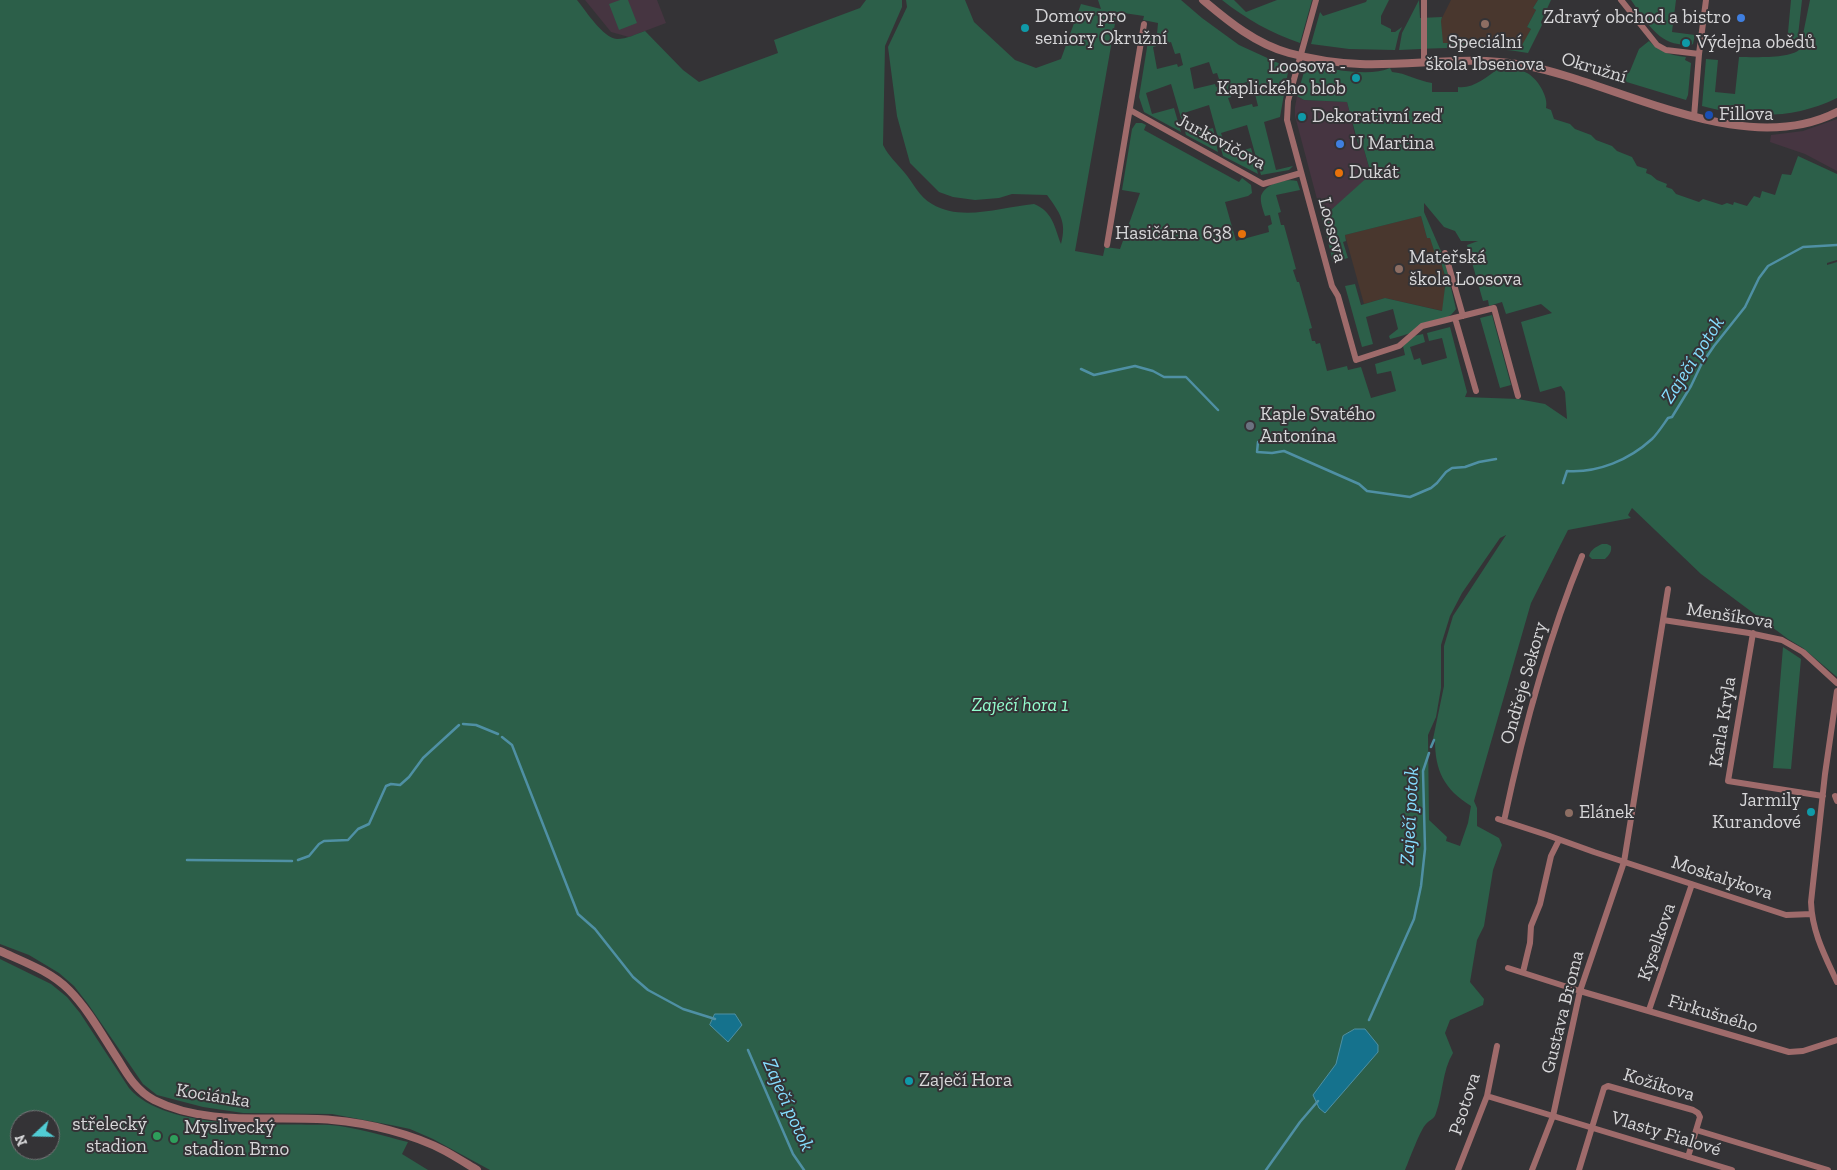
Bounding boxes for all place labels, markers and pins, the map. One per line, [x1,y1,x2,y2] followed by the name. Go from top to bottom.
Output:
[1035,6,1167,50] place label: Domov pro seniory Okružní
[1543,7,1731,29] place label: Zdravý obchod a bistro
[1735,12,1747,24] marker: Zdravý obchod a bistro
[1479,18,1491,30] marker: Speciální škola Ibsenova
[1019,22,1031,34] marker: Domov pro seniory Okružní
[1426,32,1544,76] place label: Speciální škola Ibsenova
[1696,32,1815,54] place label: Výdejna obědů
[1680,37,1692,49] marker: Výdejna obědů
[1217,56,1346,100] place label: Loosova - Kaplického blob
[1350,72,1362,84] marker: Loosova - Kaplického blob
[1719,104,1773,126] place label: Fillova
[1312,106,1441,128] place label: Dekorativní zeď
[1703,109,1715,121] marker: Fillova
[1296,111,1308,123] marker: Dekorativní zeď
[1350,133,1434,155] place label: U Martina
[1334,138,1346,150] marker: U Martina
[1349,162,1399,184] place label: Dukát
[1333,167,1345,179] marker: Dukát
[1115,223,1232,245] place label: Hasičárna 638
[1236,228,1248,240] marker: Hasičárna 638
[1409,247,1522,291] place label: Mateřská škola Loosova
[1393,263,1405,275] marker: Mateřská škola Loosova
[1260,404,1375,448] place label: Kaple Svatého Antonína
[1244,420,1256,432] marker: Kaple Svatého Antonína
[1712,790,1801,834] place label: Jarmily Kurandové
[1579,802,1634,824] place label: Elánek
[1805,806,1817,818] marker: Jarmily Kurandové
[1563,807,1575,819] marker: Elánek
[919,1070,1012,1092] place label: Zaječí Hora
[903,1075,915,1087] marker: Zaječí Hora
[72,1114,147,1158] place label: střelecký stadion
[184,1117,289,1161] place label: Myslivecký stadion Brno
[151,1130,163,1142] marker: střelecký stadion
[168,1133,180,1145] marker: Myslivecký stadion Brno

